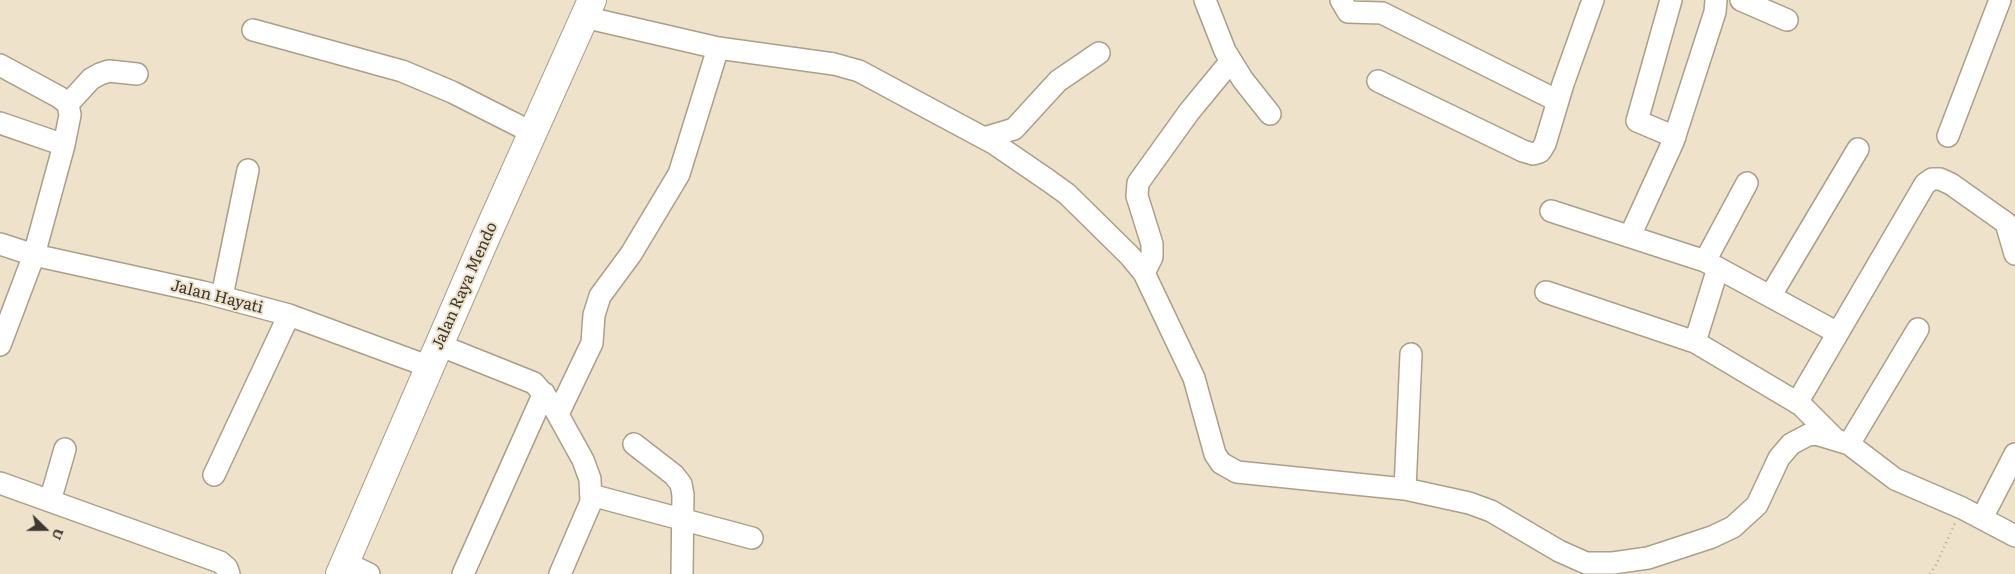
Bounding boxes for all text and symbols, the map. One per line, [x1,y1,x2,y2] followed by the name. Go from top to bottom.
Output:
[428,219,502,353] street label: Jalan Raya Mendo
[169,276,265,318] street label: Jalan Hayati
[20,504,70,554] north arrow
[48,526,70,543] text: U

